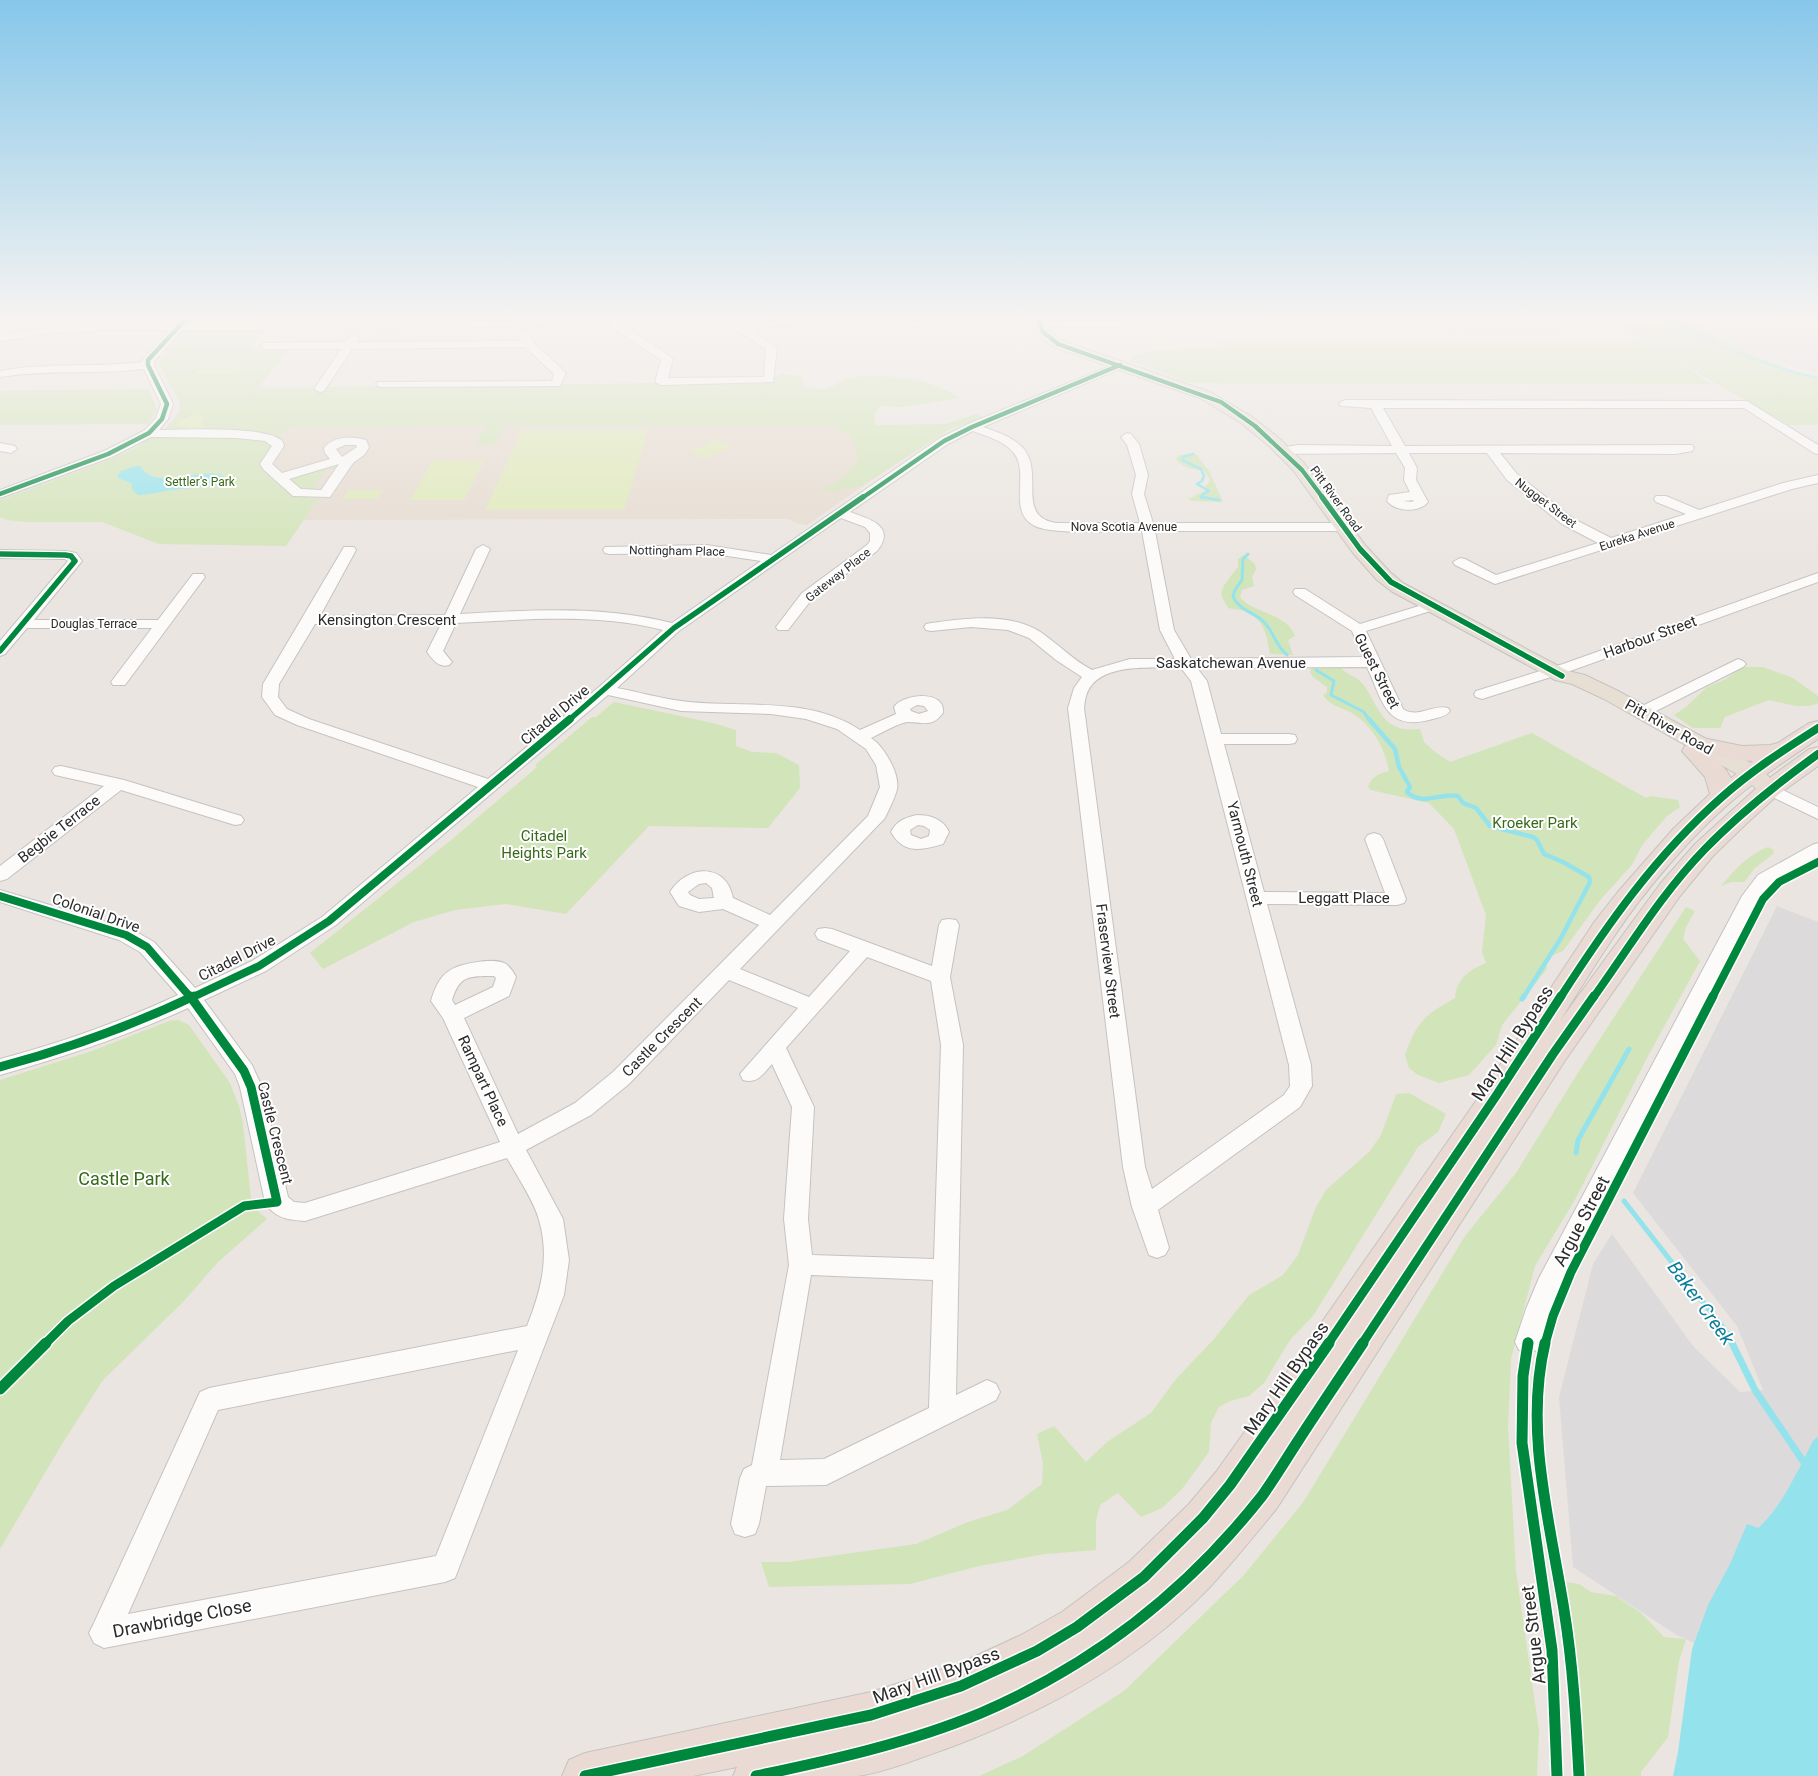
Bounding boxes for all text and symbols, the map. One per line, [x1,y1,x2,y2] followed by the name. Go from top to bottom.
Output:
[1307,463,1365,535] street label: Pitt River Road
[165,475,236,489] park label: Settler's Park
[1512,475,1580,531] street label: Nugget Street
[1598,516,1676,554] street label: Eureka Avenue
[1071,520,1177,534] street label: Nova Scotia Avenue
[629,543,725,559] street label: Nottingham Place
[803,545,873,605] street label: Gateway Place
[318,611,456,629] street label: Kensington Crescent
[1601,612,1699,662] street label: Harbour Street
[51,617,137,631] street label: Douglas Terrace
[1350,630,1404,712] street label: Guest Street
[1156,654,1306,672] street label: Saskatchewan Avenue
[517,681,593,749] street label: Citadel Drive
[1622,695,1716,759] street label: Pitt River Road
[14,791,104,867] street label: Begbie Terrace
[1223,799,1267,909] street label: Yarmouth Street
[1492,814,1578,832] park label: Kroeker Park
[501,827,587,862] park label: Citadel Heights Park
[1298,889,1390,907] street label: Leggatt Place
[50,890,142,936] street label: Colonial Drive
[1092,903,1124,1019] street label: Fraserview Street
[196,931,279,985] street label: Citadel Drive
[1467,981,1557,1105] street label: Mary Hill Bypass
[618,993,706,1081] street label: Castle Crescent
[454,1033,512,1129] street label: Rampart Place
[254,1080,296,1186] street label: Castle Crescent
[78,1168,171,1189] park label: Castle Park
[1548,1172,1614,1270] street label: Argue Street
[1663,1256,1740,1350] water label: Baker Creek
[1239,1317,1333,1439] street label: Mary Hill Bypass
[1517,1584,1549,1686] street label: Argue Street
[111,1594,253,1642] street label: Drawbridge Close
[870,1642,1002,1708] street label: Mary Hill Bypass

